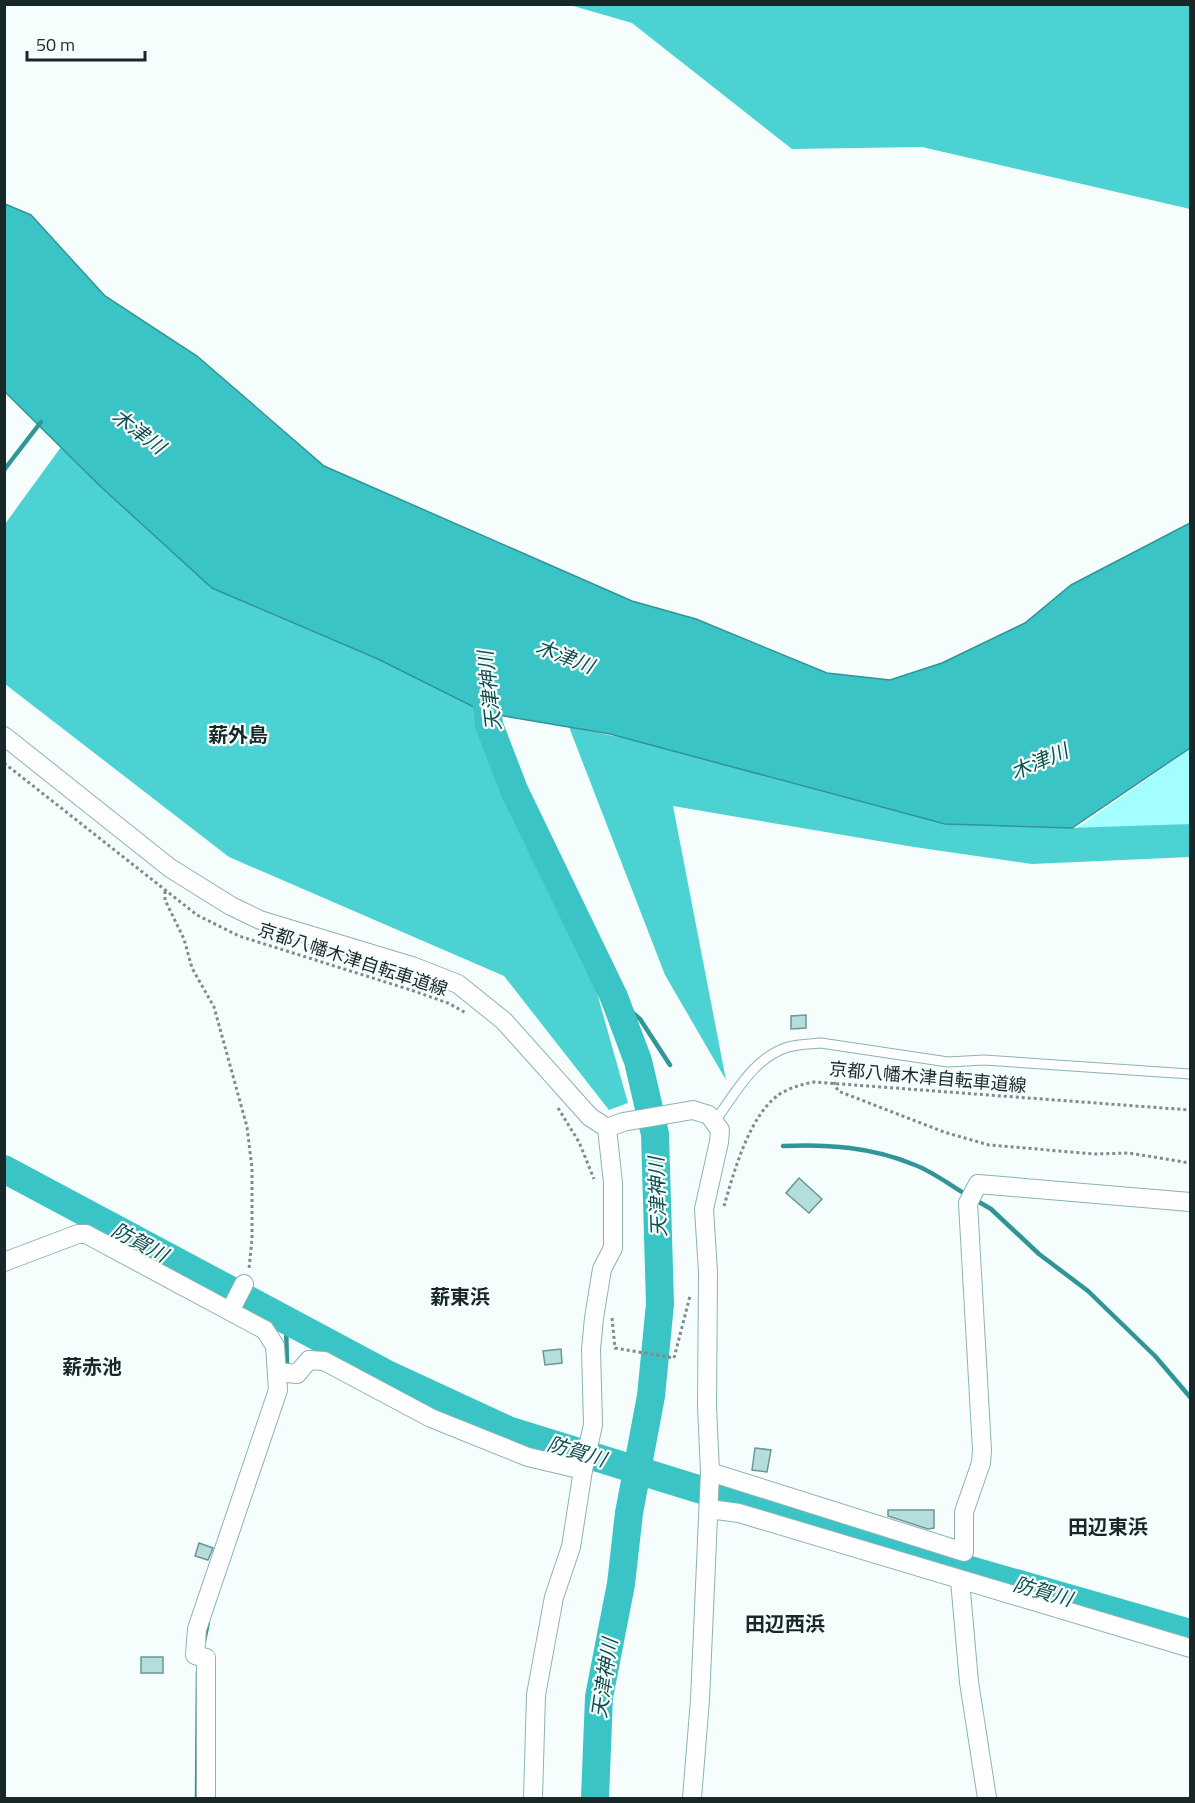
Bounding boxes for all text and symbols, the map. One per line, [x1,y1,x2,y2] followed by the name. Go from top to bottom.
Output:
[27,24,146,62] scale bar
[36,31,75,58] text: 50 m
[106,401,174,463] water label: 木津川
[531,631,600,682] water label: 木津川
[469,648,509,732] water label: 天津神川
[208,719,268,750] district label: 薪外島
[1005,734,1075,787] water label: 木津川
[255,916,451,1002] street label: 京都八幡木津自転車道線
[828,1055,1028,1099] street label: 京都八幡木津自転車道線
[640,1154,674,1238] water label: 天津神川
[106,1214,176,1271] water label: 防賀川
[430,1281,490,1312] district label: 薪東浜
[62,1351,122,1382] district label: 薪赤池
[544,1427,612,1475] water label: 防賀川
[1068,1511,1148,1542] district label: 田辺東浜
[1010,1568,1078,1615] water label: 防賀川
[745,1608,825,1639] district label: 田辺西浜
[583,1634,625,1720] water label: 天津神川

